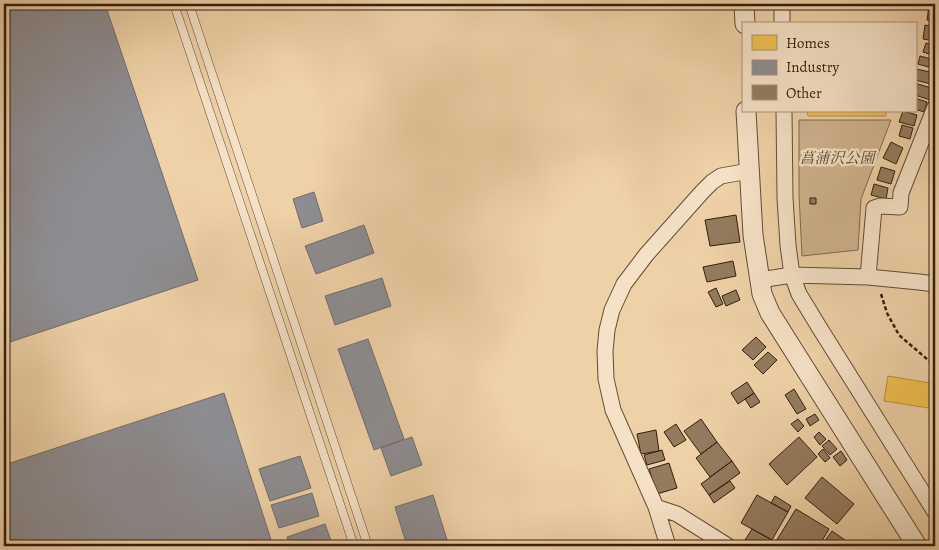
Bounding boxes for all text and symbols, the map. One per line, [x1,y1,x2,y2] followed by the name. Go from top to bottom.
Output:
[742,22,916,112] legend
[786,33,830,53] text: Homes
[786,57,840,77] text: Industry
[786,83,822,103] text: Other
[799,148,877,168] park label: 菖蒲沢公園

